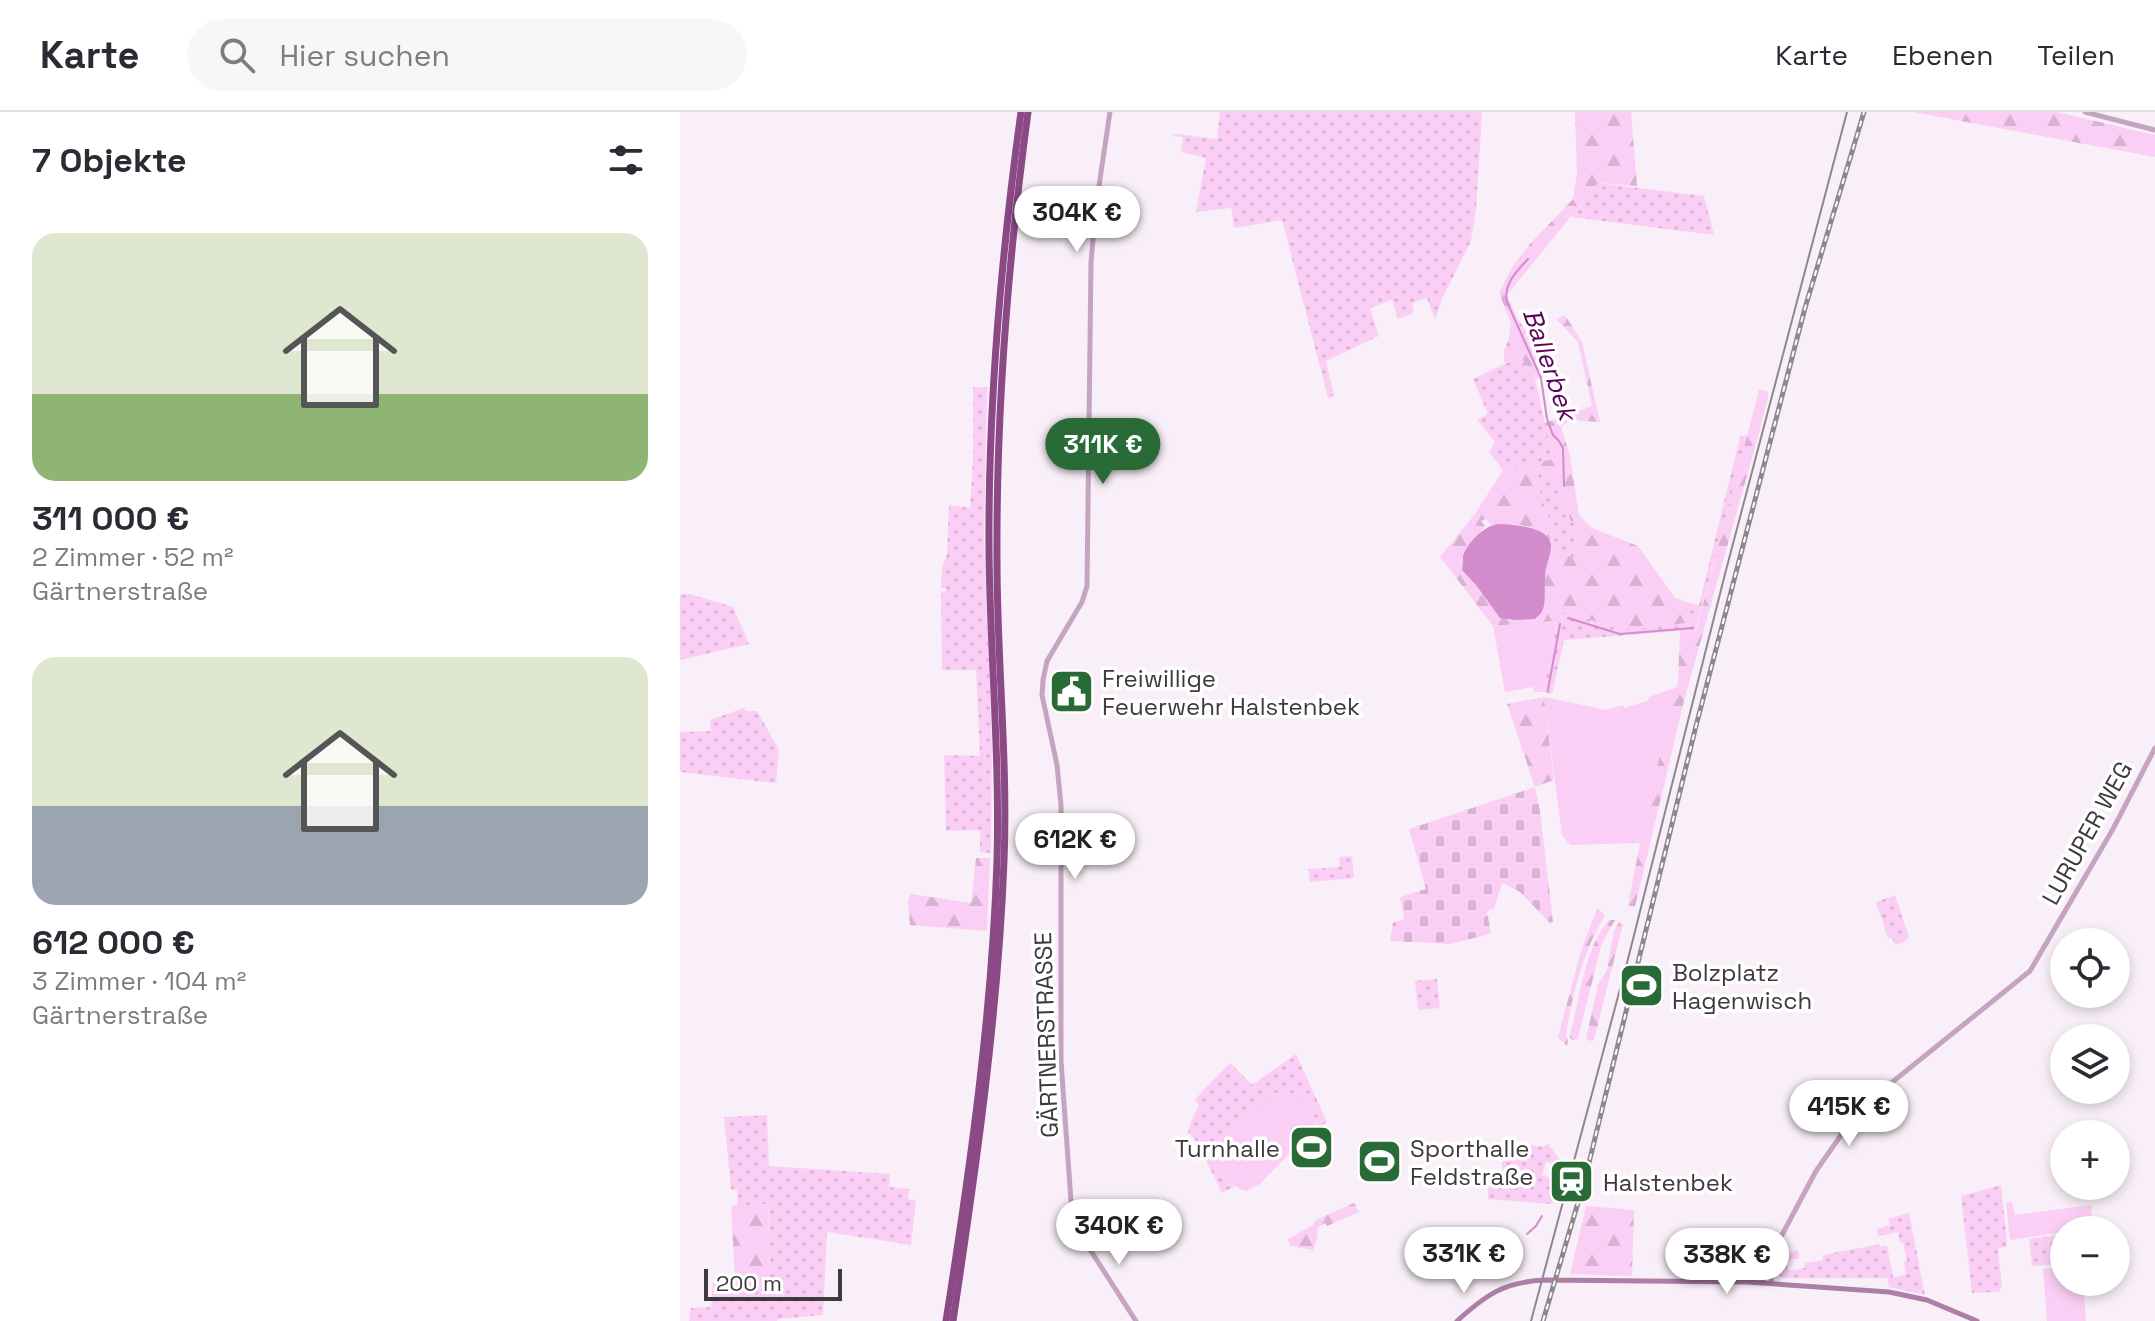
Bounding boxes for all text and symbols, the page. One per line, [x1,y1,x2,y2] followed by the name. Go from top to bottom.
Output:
[187,19,747,91] search box
[40,31,139,79] text: Karte
[215,33,259,77] icon: search
[279,36,450,75] text: Hier suchen
[1775,37,1848,73] text: Karte
[1892,37,1993,73] text: Ebenen
[2037,37,2115,73] text: Teilen
[604,138,648,182] icon: filters
[32,139,187,182] text: 7 Objekte
[1012,186,1142,254] pin: 304K €
[1032,195,1122,229] text: 304K €
[268,285,412,429] icon: home
[1515,304,1586,427] water label: Ballerbek
[1038,418,1168,486] pin: 311K €
[1063,427,1143,461] text: 311K €
[32,497,189,540] text: 311 000 €
[32,540,233,574] text: 2 Zimmer · 52 m²
[32,574,208,608] text: Gärtnerstraße
[1102,663,1360,722] place label: Freiwillige Feuerwehr Halstenbek
[1047,668,1095,716] public building icon: Freiwillige Feuerwehr Halstenbek
[268,709,412,853] icon: home
[2035,756,2139,910] street label: LURUPER WEG
[1010,813,1140,881] pin: 612K €
[1033,822,1117,856] text: 612K €
[32,921,195,964] text: 612 000 €
[2050,928,2130,1296] map controls
[2050,928,2130,1008] button: locate
[1027,932,1065,1138] street label: GÄRTNERSTRASSE
[1672,957,1812,1016] place label: Bolzplatz Hagenwisch
[1617,962,1665,1010] sports icon: Bolzplatz Hagenwisch
[32,964,246,998] text: 3 Zimmer · 104 m²
[32,998,208,1032] text: Gärtnerstraße
[2050,1024,2130,1104] button: layers
[1784,1080,1914,1148] pin: 415K €
[1807,1089,1891,1123] text: 415K €
[2050,1120,2130,1200] button: +
[1287,1124,1335,1172] sports icon: Turnhalle
[1175,1133,1280,1164] place label: Turnhalle
[1410,1133,1534,1192] place label: Sporthalle Feldstraße
[1355,1138,1403,1186] sports icon: Sporthalle Feldstraße
[1548,1158,1596,1206] station icon: Halstenbek
[1603,1167,1733,1198] place label: Halstenbek
[1054,1199,1184,1267] pin: 340K €
[1074,1208,1164,1242] text: 340K €
[2050,1216,2130,1296] button: −
[1399,1227,1529,1295] pin: 331K €
[1662,1228,1792,1296] pin: 338K €
[1422,1236,1506,1270] text: 331K €
[1683,1237,1771,1271] text: 338K €
[704,1265,842,1301] scale bar
[716,1269,782,1297] text: 200 m

